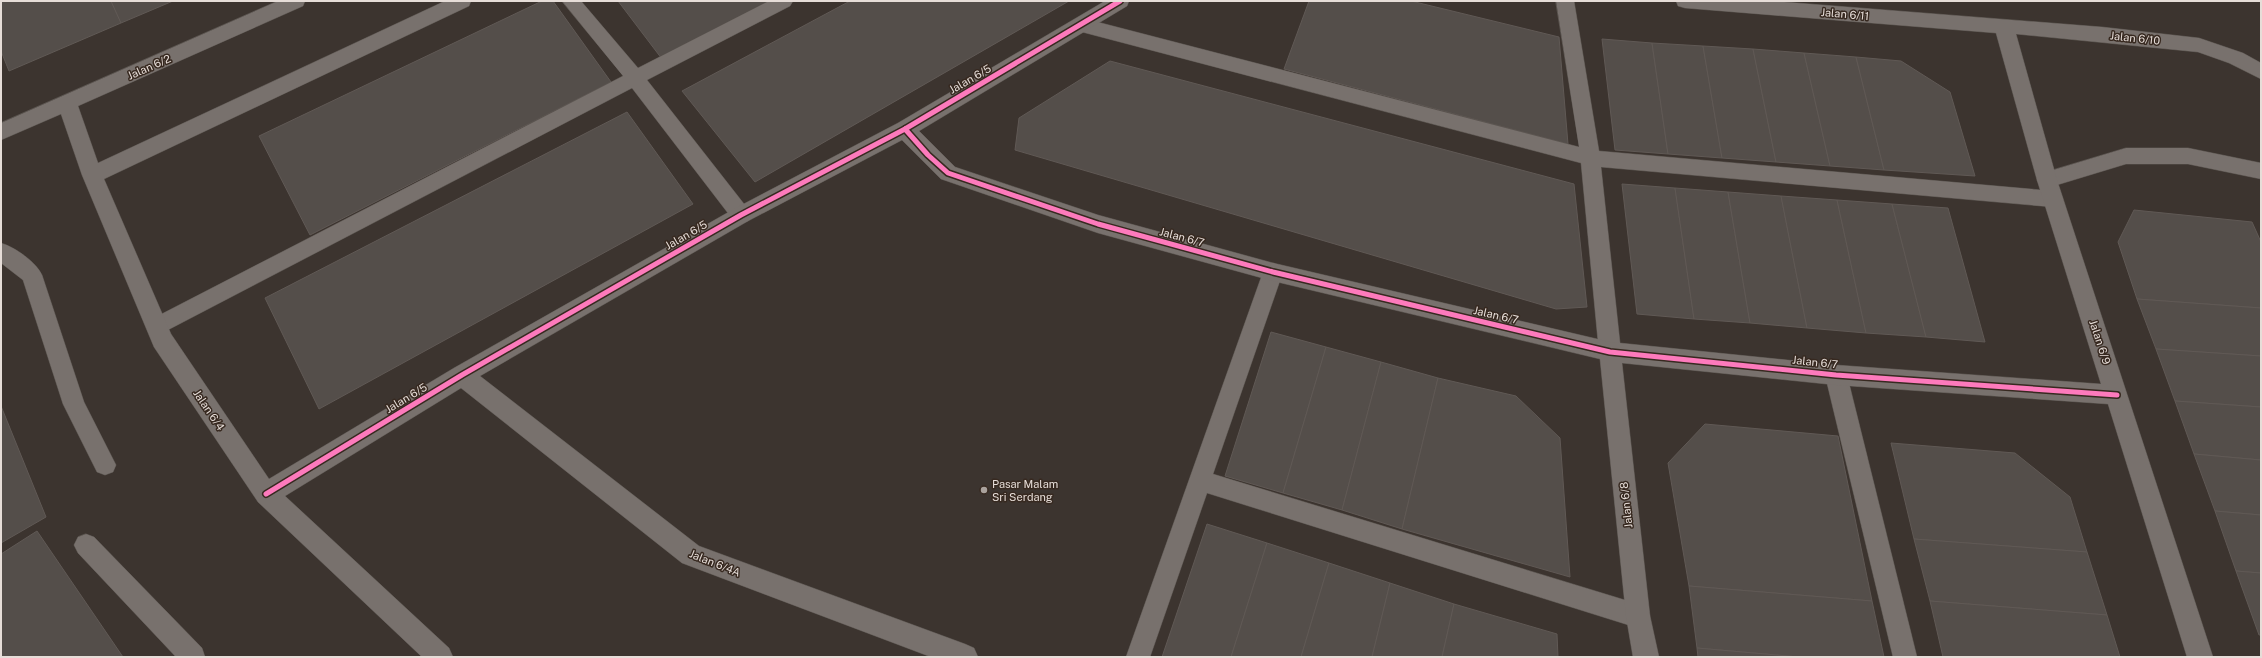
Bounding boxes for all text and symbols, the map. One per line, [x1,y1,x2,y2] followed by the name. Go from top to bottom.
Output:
[1820,6,1870,22] street label: Jalan 6/11
[2109,29,2161,47] street label: Jalan 6/10
[126,52,173,82] street label: Jalan 6/2
[947,62,993,96] street label: Jalan 6/5
[663,218,709,252] street label: Jalan 6/5
[1158,225,1206,249] street label: Jalan 6/7
[1472,304,1520,326] street label: Jalan 6/7
[2087,318,2113,366] street label: Jalan 6/9
[1791,354,1839,370] street label: Jalan 6/7
[383,381,429,415] street label: Jalan 6/5
[191,387,227,433] street label: Jalan 6/4
[992,478,1058,503] place label: Pasar Malam Sri Serdang
[1618,481,1634,529] street label: Jalan 6/8
[979,485,989,495] marker: Pasar Malam Sri Serdang
[688,547,743,579] street label: Jalan 6/4A

